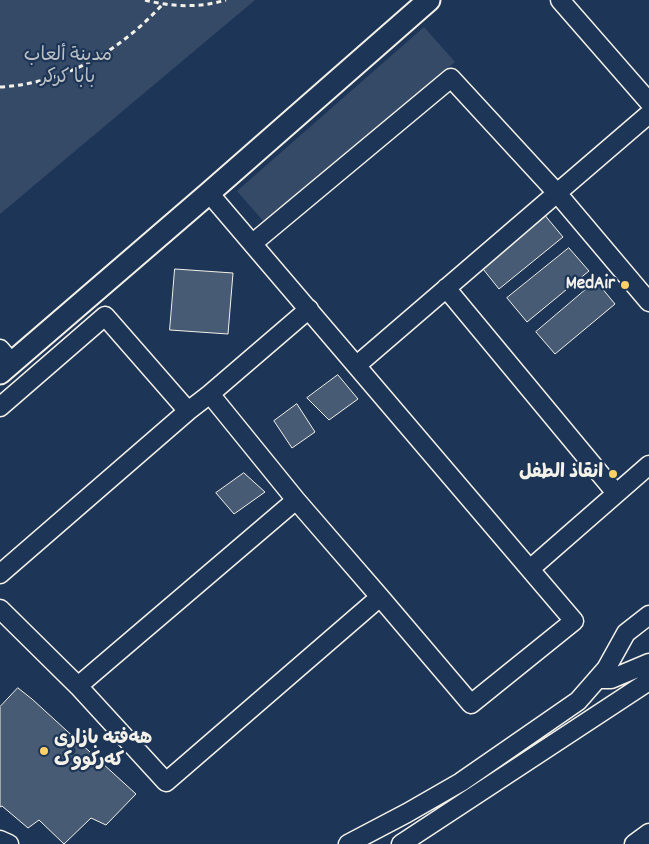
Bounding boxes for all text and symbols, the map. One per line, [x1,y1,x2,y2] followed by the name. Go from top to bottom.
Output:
[24,46,112,90] park label: مدينة ألعاب بابا كركر
[566,274,615,296] place label: MedAir
[619,279,631,291] marker: MedAir
[519,463,603,485] place label: انقاذ الطفل
[607,468,619,480] marker: انقاذ الطفل
[54,729,152,773] place label: هەفتە بازاڕی کەرکووک
[38,745,50,757] marker: هەفتە بازاڕی کەرکووک

